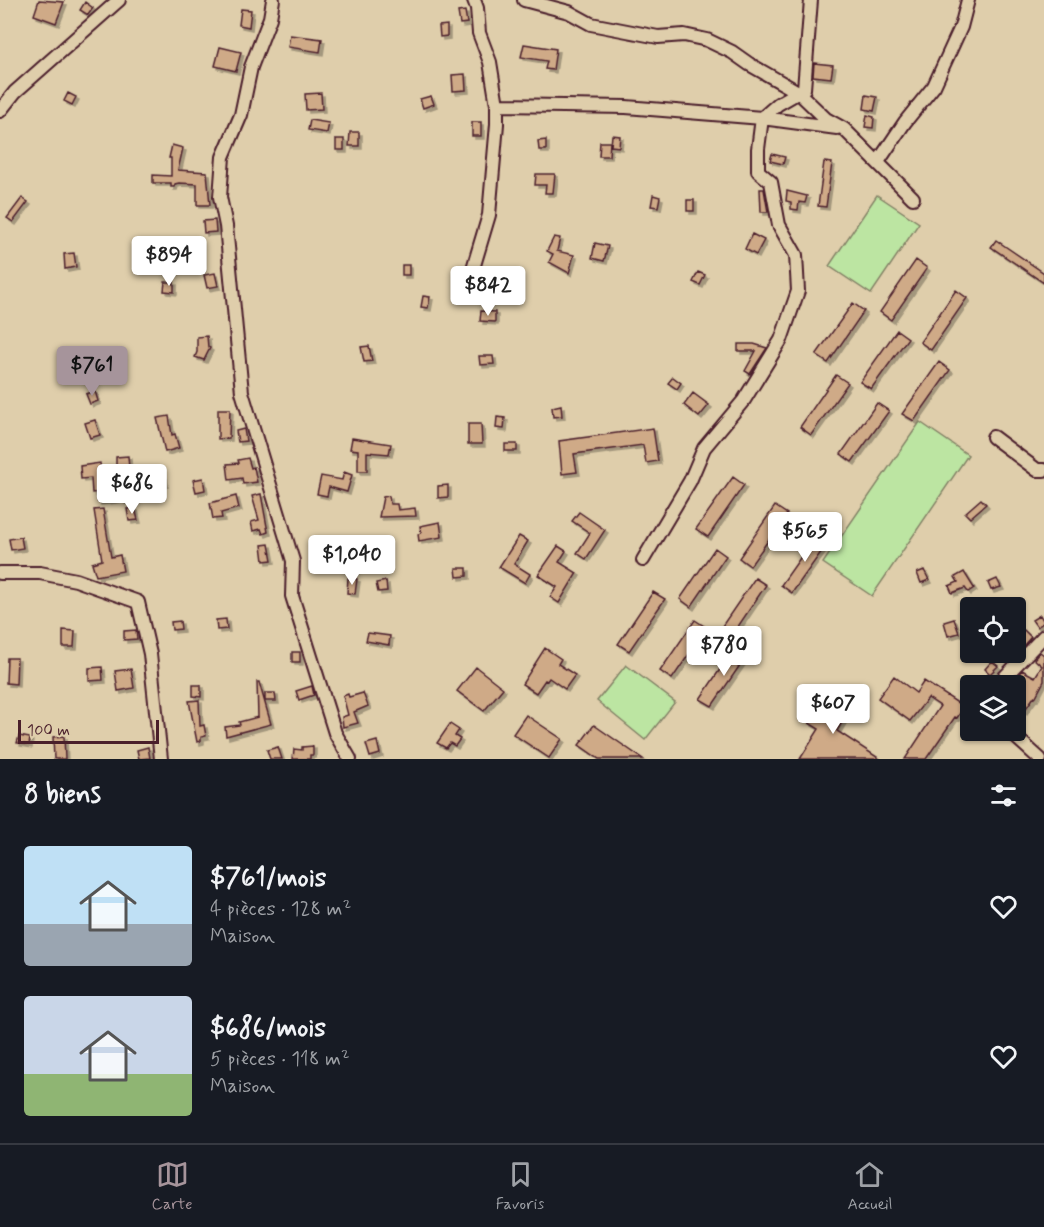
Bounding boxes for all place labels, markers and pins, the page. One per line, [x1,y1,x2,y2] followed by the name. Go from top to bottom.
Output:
[133,236,205,287] pin: $894
[452,266,524,317] pin: $842
[56,346,128,397] pin: $761
[96,464,168,515] pin: $686
[769,512,841,563] pin: $565
[303,535,401,586] pin: $1,040
[688,626,760,677] pin: $780
[797,684,869,735] pin: $607

